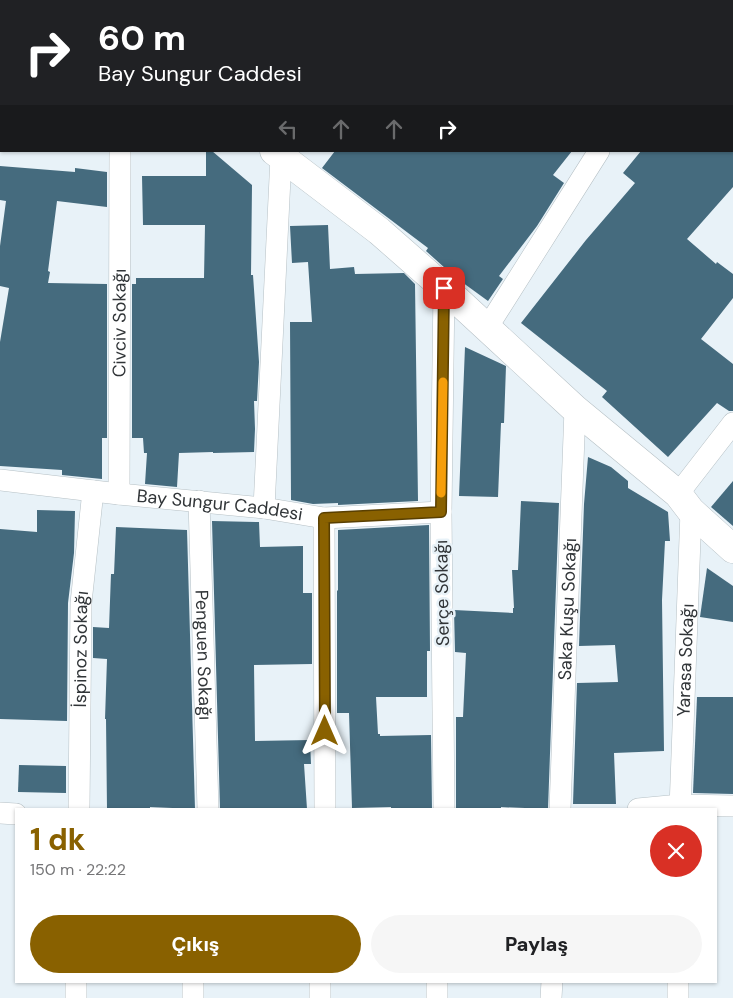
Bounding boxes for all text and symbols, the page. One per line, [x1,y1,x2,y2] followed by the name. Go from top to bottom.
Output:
[98,15,186,61] text: 60 m
[15,20,80,85] icon: right
[98,59,302,88] text: Bay Sungur Caddesi
[274,115,302,143] icon: left
[327,115,355,143] icon: ahead
[380,115,408,143] icon: ahead
[433,115,461,143] icon: right
[423,267,465,309] pin
[107,269,132,377] street label: Civciv Sokağı
[430,274,458,302] icon: arrive
[136,484,304,526] street label: Bay Sungur Caddesi
[553,537,582,681] street label: Saka Kuşu Sokağı
[429,540,455,646] street label: Serçe Sokağı
[68,589,94,707] street label: İspinoz Sokağı
[190,589,217,720] street label: Penguen Sokağı
[671,603,700,717] street label: Yarasa Sokağı
[298,704,350,756] position arrow
[30,820,85,859] text: 1 dk
[650,825,702,877] button: close
[30,859,126,880] text: 150 m · 22:22
[30,915,361,973] button: Çıkış
[371,915,702,973] button: Paylaş

